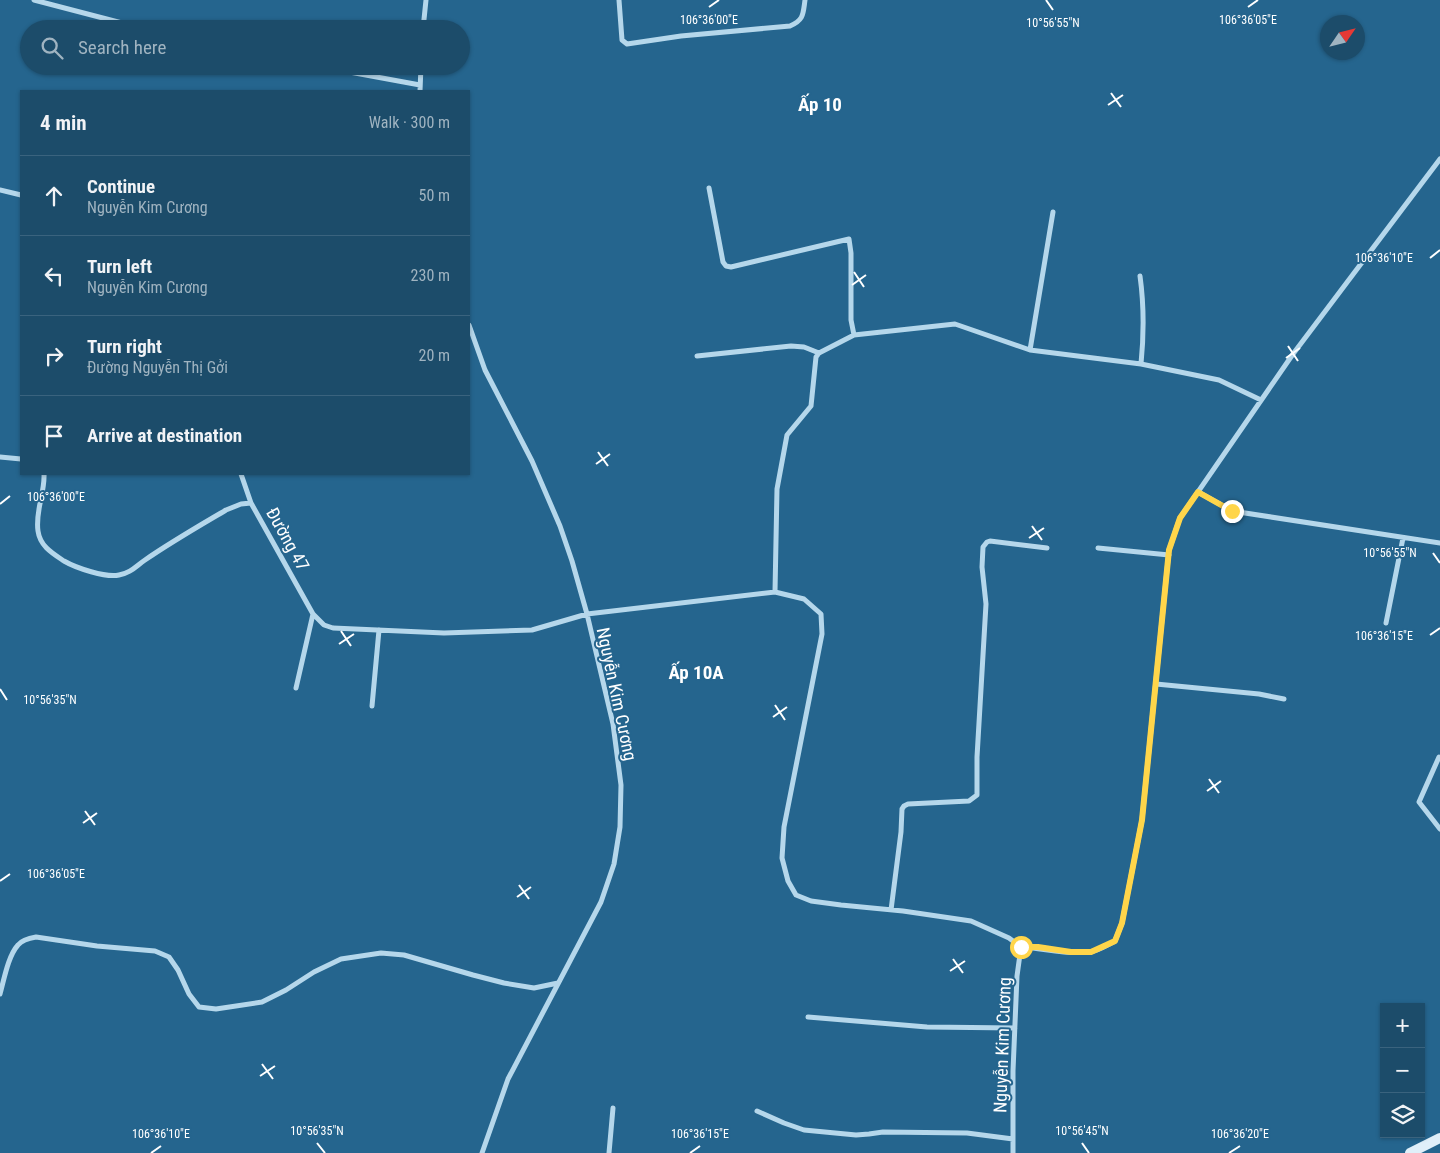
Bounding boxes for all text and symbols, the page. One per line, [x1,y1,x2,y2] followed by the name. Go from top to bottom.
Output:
[680,13,738,27] text: 106°36'00"E
[1219,13,1277,27] text: 106°36'05"E
[1320,15,1365,60] north arrow
[1026,16,1080,30] text: 10°56'55"N
[20,20,470,75] search box
[38,34,66,62] icon: search
[78,36,166,59] text: Search here
[798,93,842,116] district label: Ấp 10
[40,111,87,135] text: 4 min
[369,113,450,132] text: Walk · 300 m
[87,175,155,198] text: Continue
[40,182,68,210] icon: ahead
[418,186,450,205] text: 50 m
[87,198,208,217] text: Nguyễn Kim Cương
[1355,251,1413,265] text: 106°36'10"E
[87,255,152,278] text: Turn left
[40,262,68,290] icon: left
[411,266,450,285] text: 230 m
[87,278,208,297] text: Nguyễn Kim Cương
[87,335,162,358] text: Turn right
[40,342,68,370] icon: right
[418,346,450,365] text: 20 m
[87,358,228,377] text: Đường Nguyễn Thị Gởi
[40,422,68,450] icon: arrive
[87,424,242,447] text: Arrive at destination
[27,490,85,504] text: 106°36'00"E
[1221,500,1244,523] route end
[262,504,314,574] street label: Đường 47
[1363,546,1417,560] text: 10°56'55"N
[593,625,641,763] street label: Nguyễn Kim Cương
[1355,629,1413,643] text: 106°36'15"E
[668,661,724,684] district label: Ấp 10A
[23,693,77,707] text: 10°56'35"N
[27,867,85,881] text: 106°36'05"E
[1010,936,1033,959] route start
[989,977,1015,1113] street label: Nguyễn Kim Cương
[1380,1003,1425,1138] map controls
[1380,1003,1425,1048] button: +
[1380,1048,1425,1093] button: −
[1380,1093,1425,1138] button: layers
[290,1124,344,1138] text: 10°56'35"N
[1055,1124,1109,1138] text: 10°56'45"N
[132,1127,190,1141] text: 106°36'10"E
[671,1127,729,1141] text: 106°36'15"E
[1211,1127,1269,1141] text: 106°36'20"E

